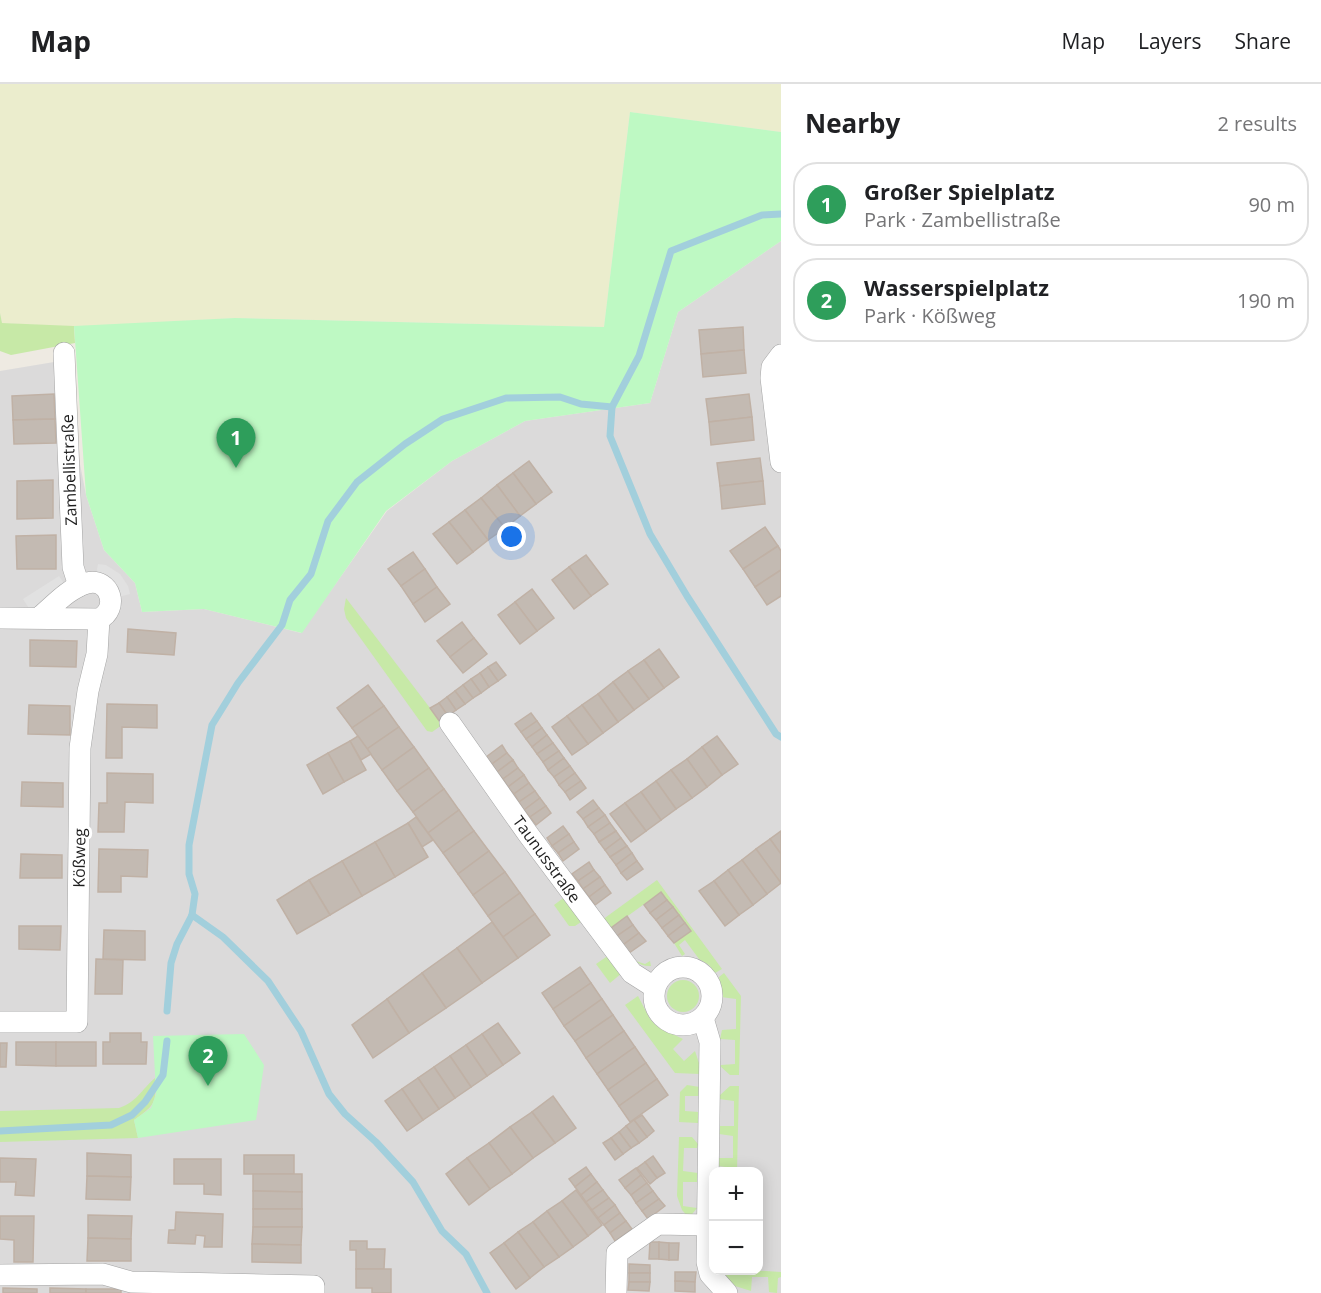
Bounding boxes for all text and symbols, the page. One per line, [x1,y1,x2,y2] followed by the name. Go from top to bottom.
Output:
[30,22,91,60] text: Map
[1062,27,1105,55] text: Map
[1138,27,1202,55] text: Layers
[1235,27,1291,55] text: Share
[805,105,900,141] text: Nearby
[1217,110,1297,137] text: 2 results
[864,176,1055,206] text: Großer Spielplatz
[821,191,832,218] text: 1
[1248,191,1295,218] text: 90 m
[864,206,1061,233] text: Park · Zambellistraße
[864,272,1049,302] text: Wasserspielplatz
[821,287,832,314] text: 2
[1237,287,1295,314] text: 190 m
[864,302,996,329] text: Park · Kößweg
[56,414,82,526] street label: Zambellistraße
[216,418,256,468] pin: 1
[497,522,526,551] your location
[508,811,586,907] street label: Taunusstraße
[67,828,91,888] street label: Kößweg
[188,1036,228,1086] pin: 2
[709,1167,763,1275] map controls
[709,1167,763,1221] button: +
[709,1221,763,1275] button: −

